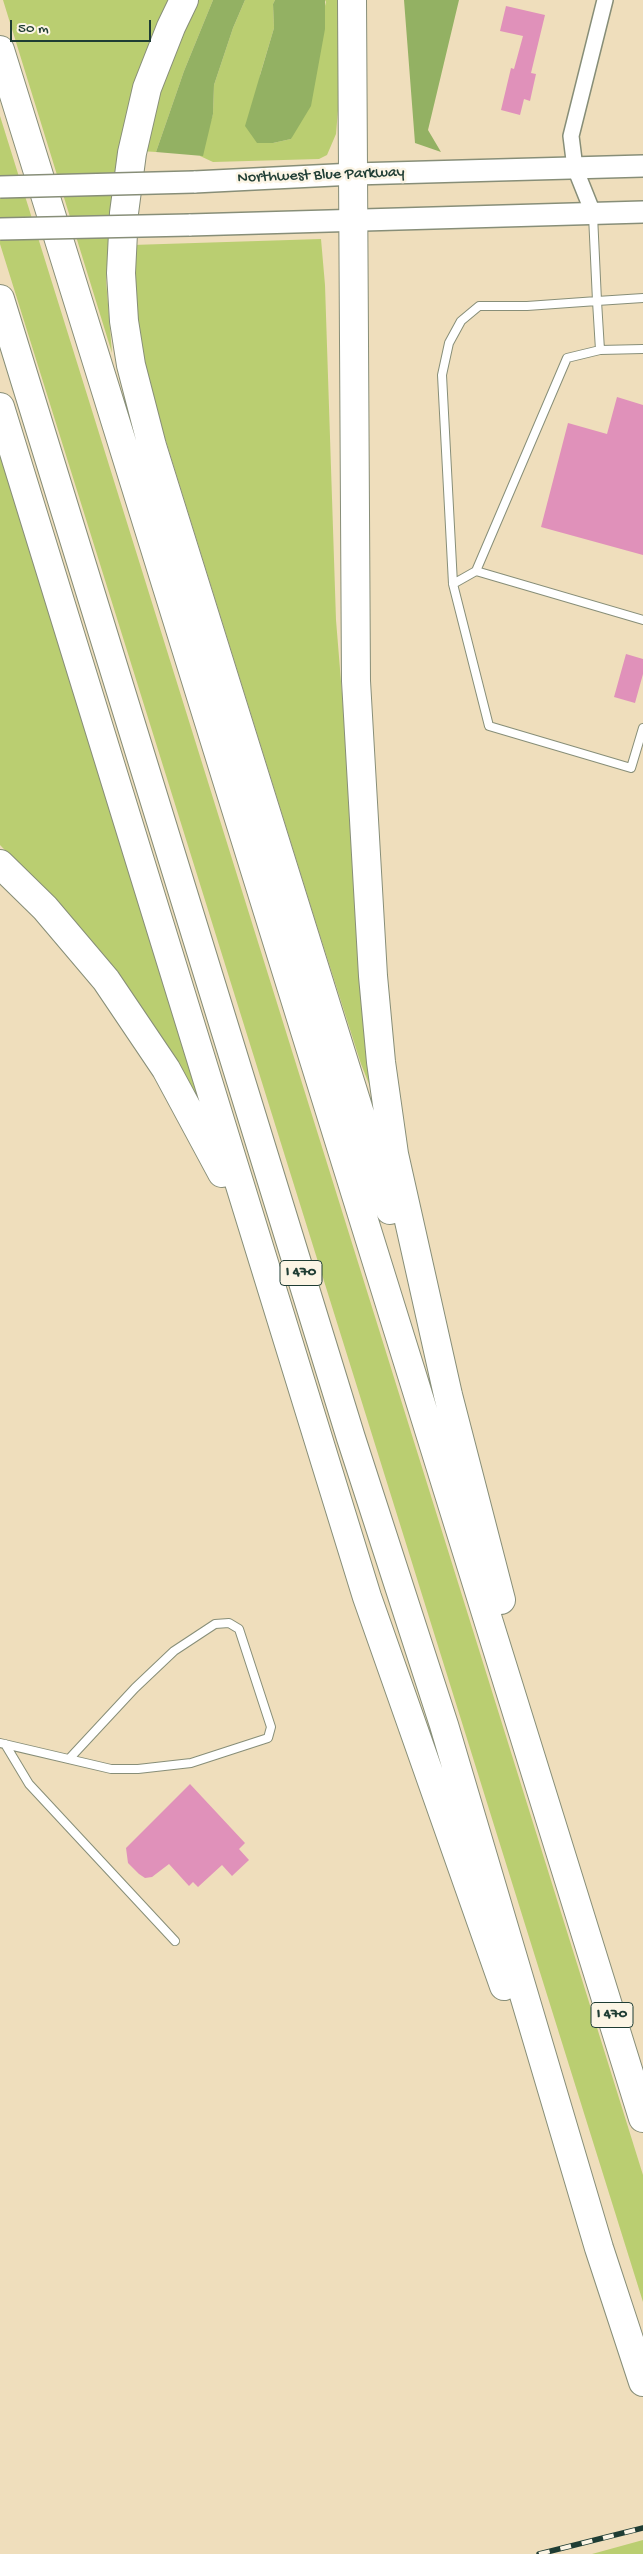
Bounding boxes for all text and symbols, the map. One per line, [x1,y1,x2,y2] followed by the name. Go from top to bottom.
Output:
[12,10,154,42] scale bar
[18,20,49,38] text: 50 m
[237,163,405,189] street label: Northwest Blue Parkway
[280,1260,322,1286] road number: I 470
[591,2002,633,2028] road number: I 470

